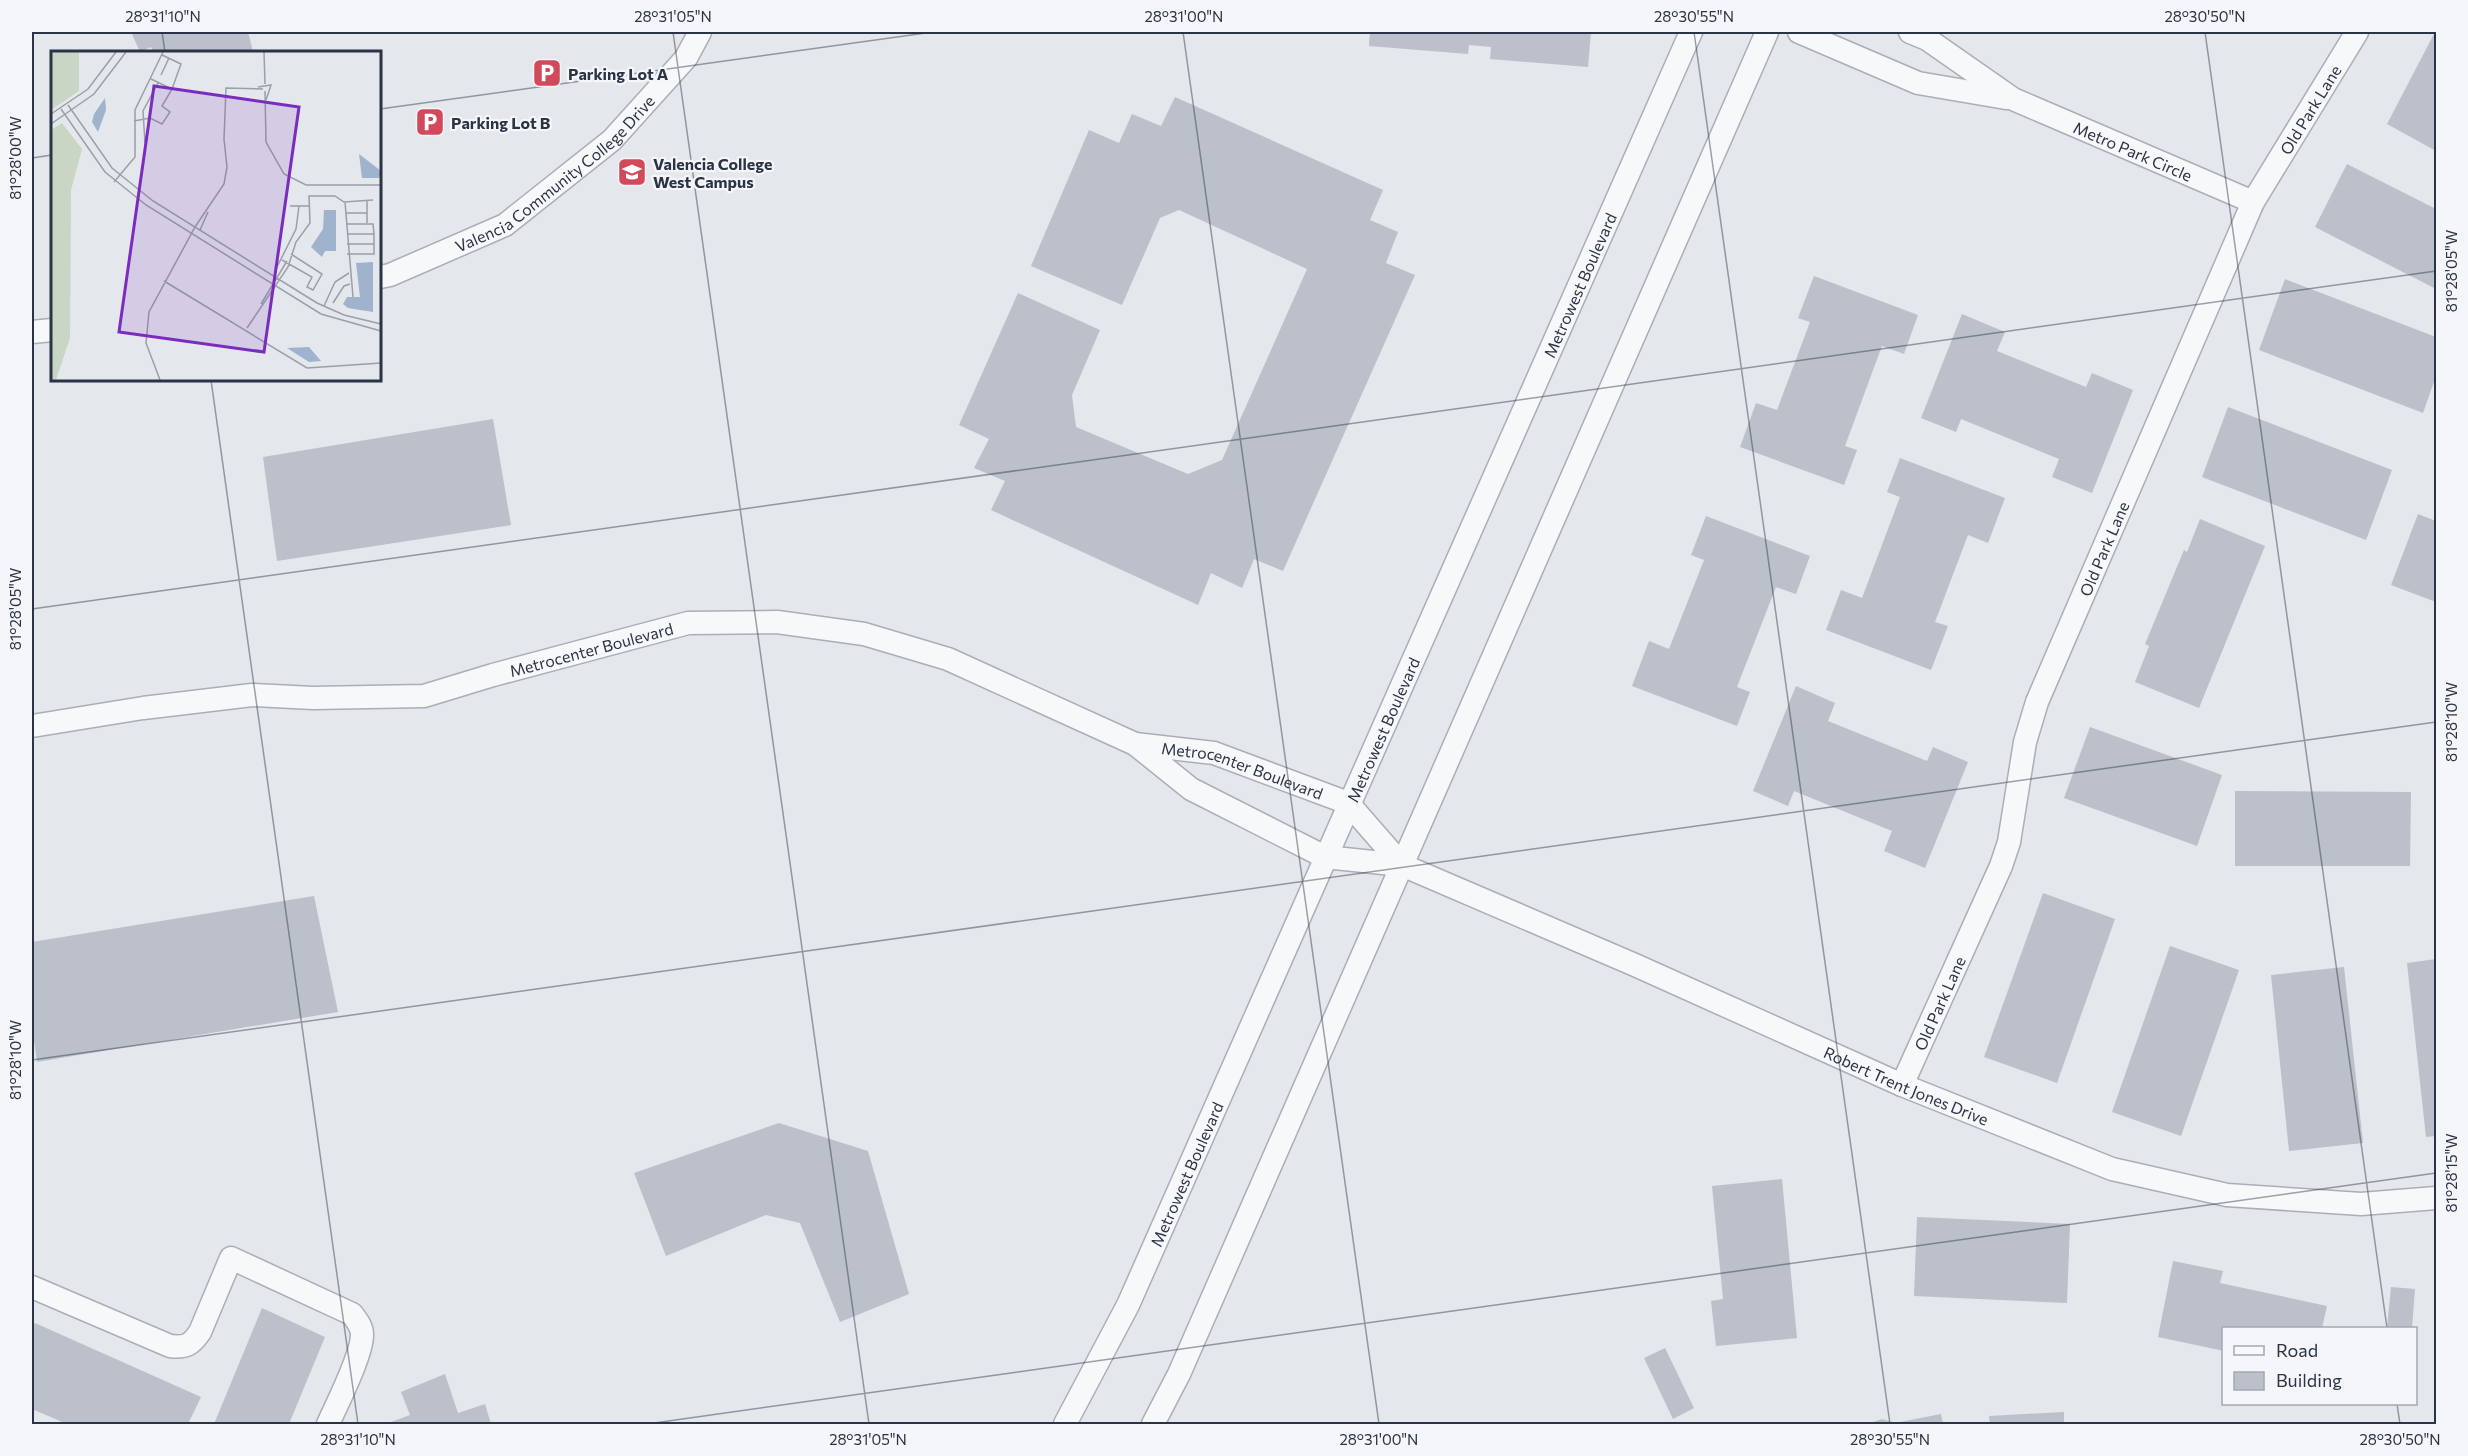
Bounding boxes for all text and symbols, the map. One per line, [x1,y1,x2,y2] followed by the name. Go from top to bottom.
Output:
[125,7,201,25] text: 28°31'10"N
[634,7,712,25] text: 28°31'05"N
[1145,7,1223,25] text: 28°31'00"N
[1654,7,1734,25] text: 28°30'55"N
[2164,7,2246,25] text: 28°30'50"N
[51,51,381,381] inset map
[531,57,563,89] parking icon: Parking Lot A
[2275,61,2344,157] street label: Old Park Lane
[568,64,669,83] place label: Parking Lot A
[452,91,658,255] street label: Valencia Community College Drive
[414,106,446,138] parking icon: Parking Lot B
[451,113,551,132] place label: Parking Lot B
[6,116,24,200] text: 81°28'00"W
[2071,117,2195,184] street label: Metro Park Circle
[653,154,772,191] place label: Valencia College West Campus
[616,156,648,188] school or university icon: Valencia College West Campus
[1539,210,1619,360] street label: Metrowest Boulevard
[2442,230,2460,312] text: 81°28'05"W
[2075,498,2132,599] street label: Old Park Lane
[6,568,24,650] text: 81°28'05"W
[507,618,675,680] street label: Metrocenter Boulevard
[1342,654,1423,805] street label: Metrowest Boulevard
[2442,682,2460,762] text: 81°28'10"W
[1160,738,1326,802] street label: Metrocenter Boulevard
[1910,953,1969,1053] street label: Old Park Lane
[6,1020,24,1100] text: 81°28'10"W
[1821,1042,1991,1128] street label: Robert Trent Jones Drive
[1146,1099,1226,1249] street label: Metrowest Boulevard
[2442,1133,2460,1213] text: 81°28'15"W
[2222,1327,2417,1405] legend
[2276,1339,2318,1361] text: Road
[2276,1369,2342,1391] text: Building
[320,1430,396,1448] text: 28°31'10"N
[829,1430,907,1448] text: 28°31'05"N
[1340,1430,1418,1448] text: 28°31'00"N
[1850,1430,1930,1448] text: 28°30'55"N
[2359,1430,2441,1448] text: 28°30'50"N

